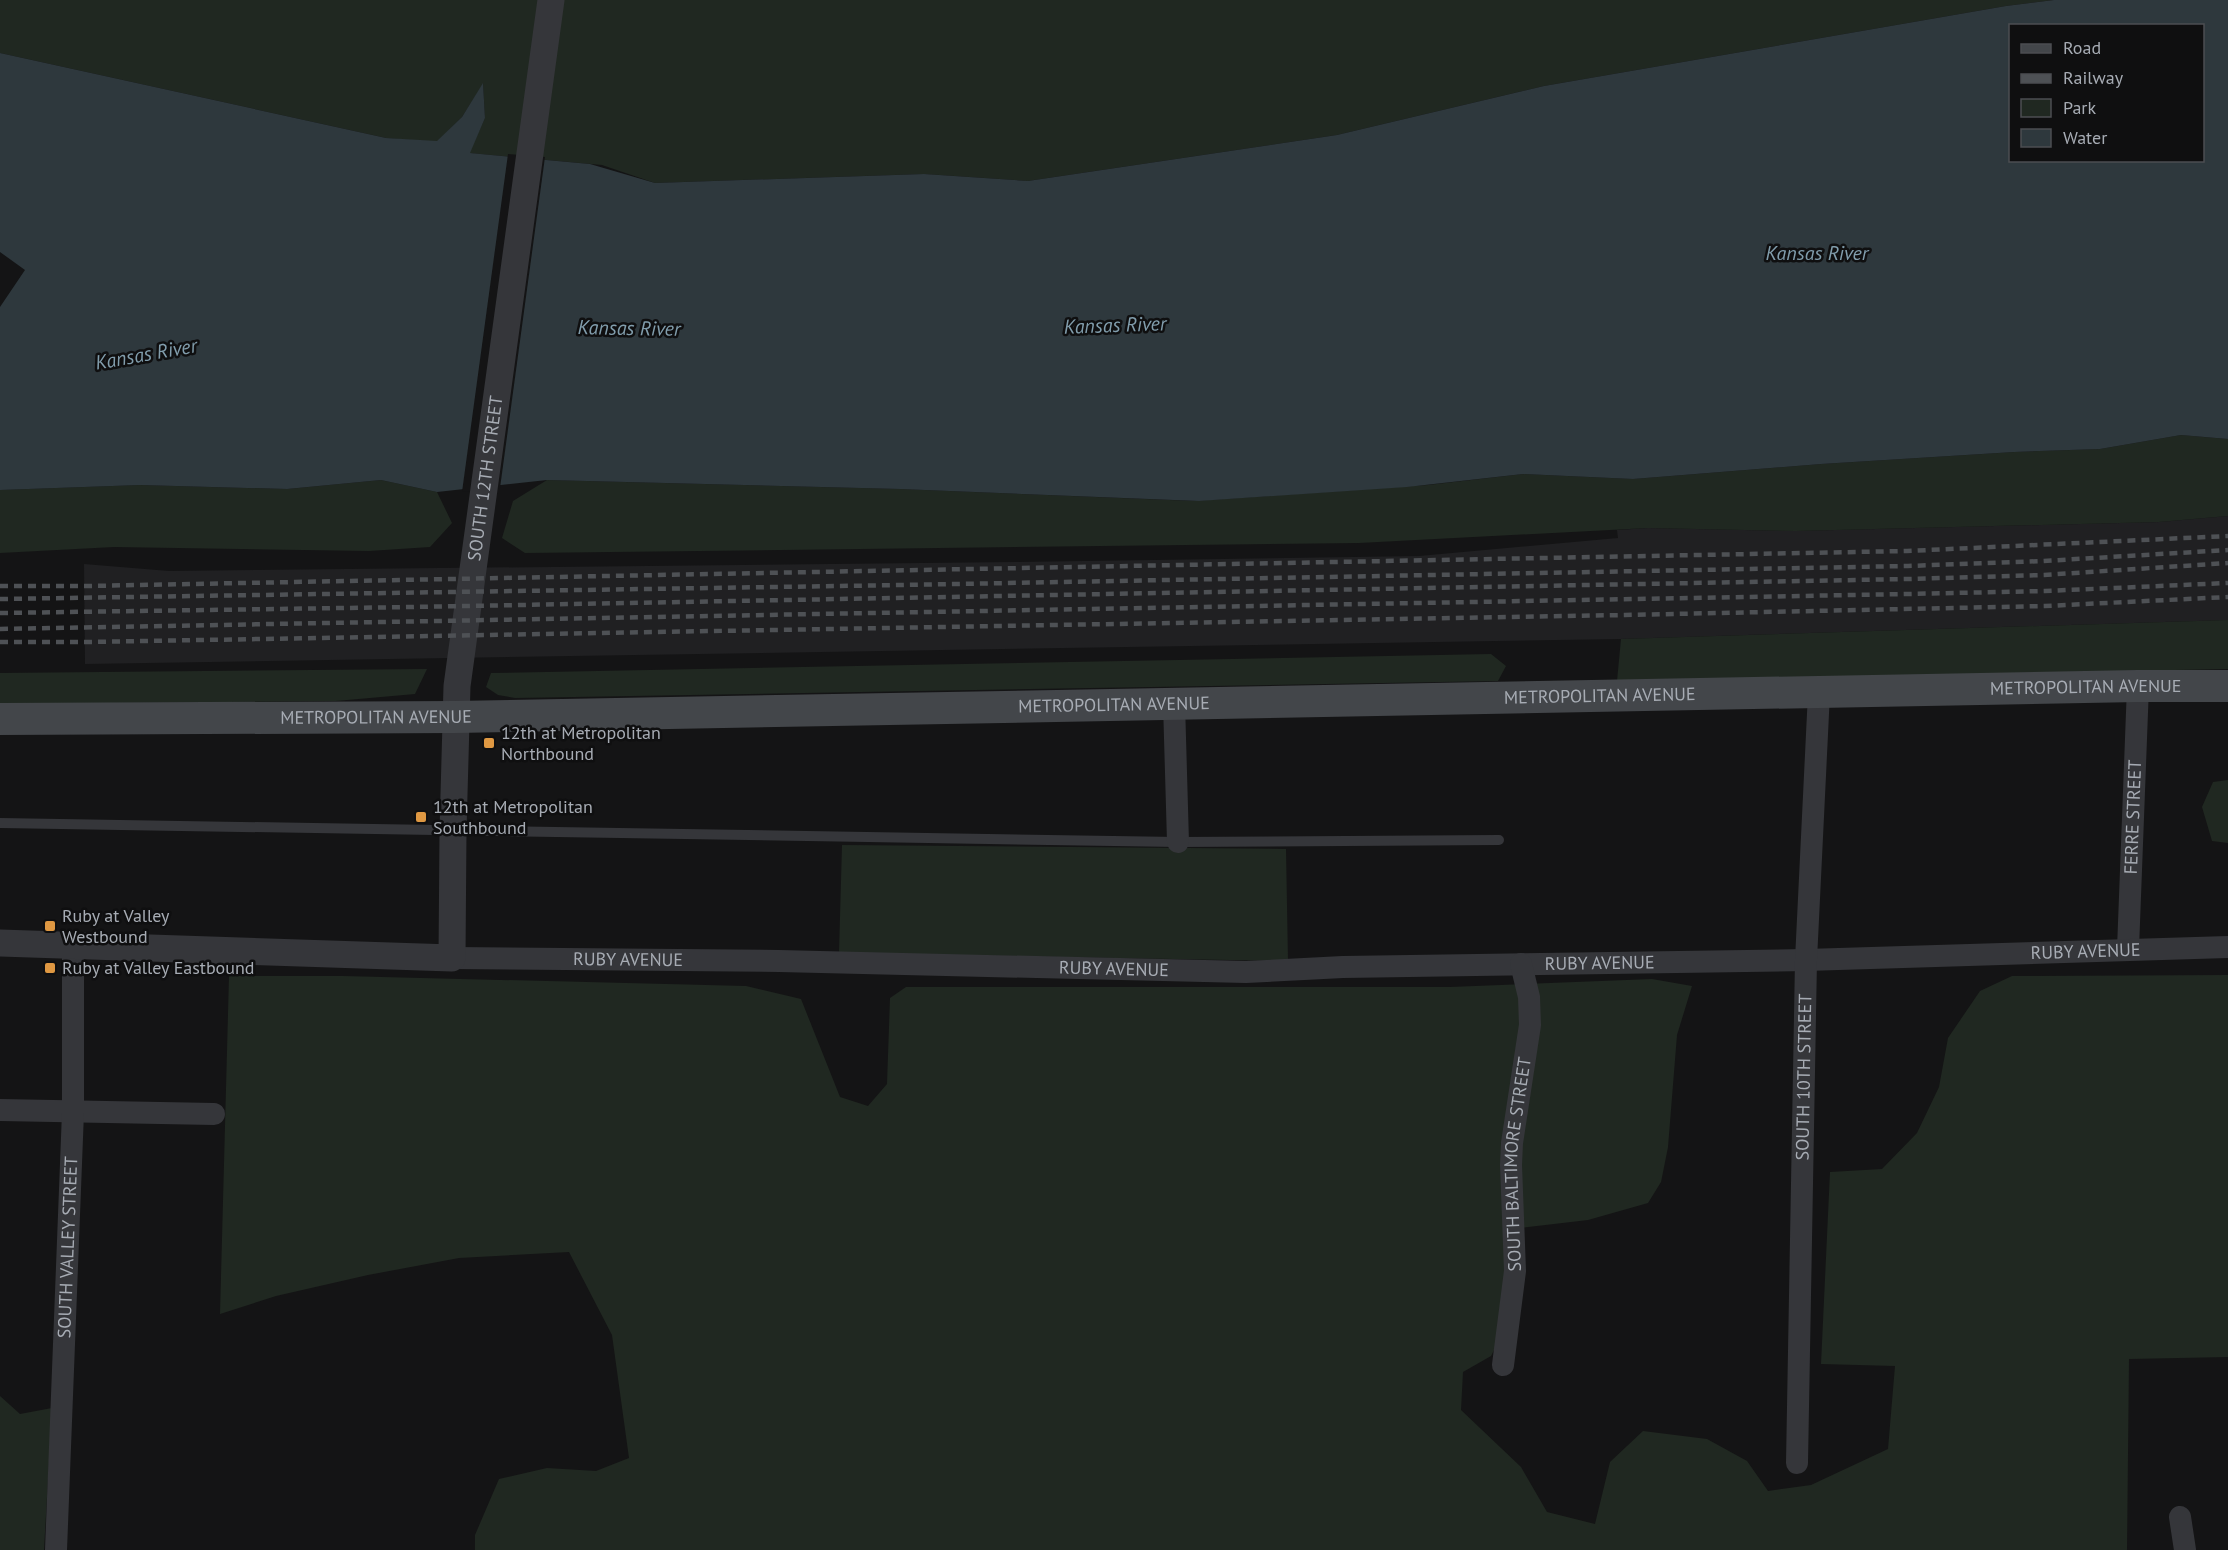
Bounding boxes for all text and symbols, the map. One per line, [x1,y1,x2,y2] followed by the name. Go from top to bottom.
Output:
[2009,24,2204,162] legend
[2063,36,2101,59] text: Road
[2063,66,2124,89] text: Railway
[2063,96,2096,119] text: Park
[2063,126,2107,149] text: Water
[1766,240,1870,266] water label: Kansas River
[1063,310,1168,340] water label: Kansas River
[577,314,682,342] water label: Kansas River
[93,332,200,376] water label: Kansas River
[462,394,508,562] street label: SOUTH 12TH STREET
[1990,674,2182,700] street label: METROPOLITAN AVENUE
[1504,682,1696,709] street label: METROPOLITAN AVENUE
[1018,691,1210,718] street label: METROPOLITAN AVENUE
[280,705,472,729] street label: METROPOLITAN AVENUE
[501,721,661,765] place label: 12th at Metropolitan Northbound
[482,736,496,750] marker: 12th at Metropolitan Northbound
[2119,759,2146,875] street label: FERRE STREET
[433,795,593,839] place label: 12th at Metropolitan Southbound
[414,810,428,824] marker: 12th at Metropolitan Southbound
[62,904,170,948] place label: Ruby at Valley Westbound
[43,919,57,933] marker: Ruby at Valley Westbound
[2030,938,2141,964] street label: RUBY AVENUE
[573,947,683,971] street label: RUBY AVENUE
[1545,950,1655,975] street label: RUBY AVENUE
[62,956,255,979] place label: Ruby at Valley Eastbound
[1059,956,1169,981] street label: RUBY AVENUE
[43,961,57,975] marker: Ruby at Valley Eastbound
[1790,994,1816,1161] street label: SOUTH 10TH STREET
[1499,1055,1536,1272] street label: SOUTH BALTIMORE STREET
[52,1156,82,1339] street label: SOUTH VALLEY STREET

